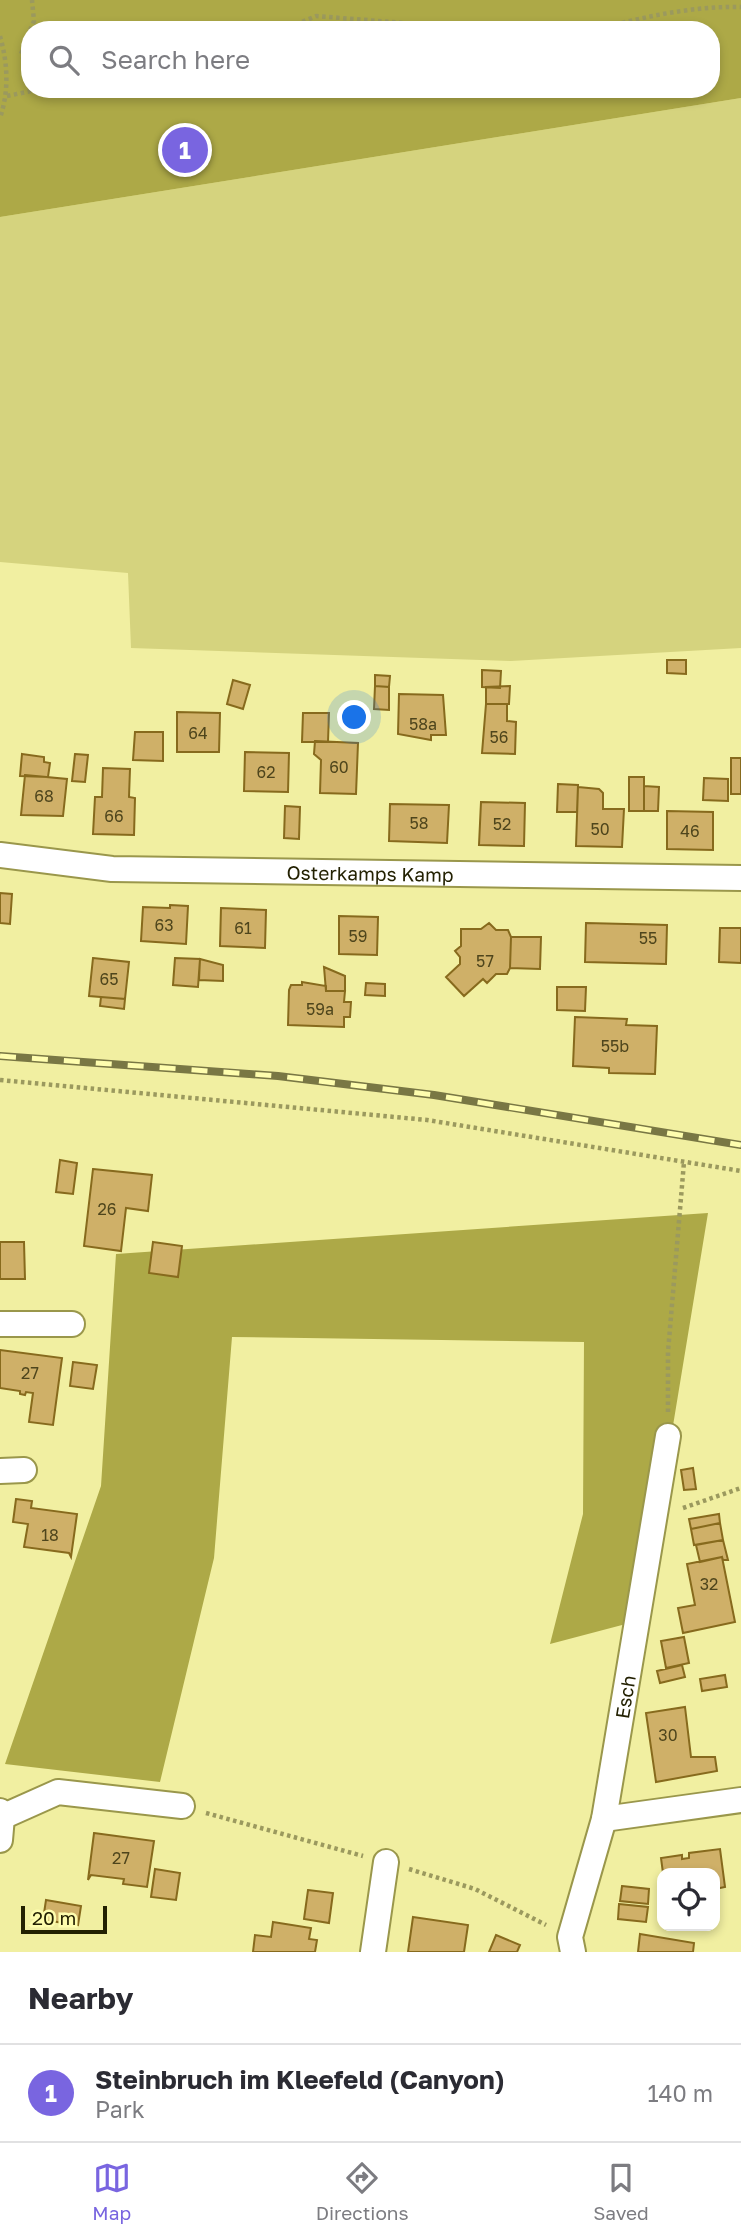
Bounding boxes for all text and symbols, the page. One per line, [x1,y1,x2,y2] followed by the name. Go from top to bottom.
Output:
[21,21,720,98] search box
[45,41,83,79] icon: search
[101,44,250,75] text: Search here
[162,124,208,176] pin: 1
[337,700,371,734] your location
[409,714,437,734] house number: 58a
[188,723,208,743] house number: 64
[490,727,508,747] house number: 56
[329,757,349,777] house number: 60
[257,762,275,782] house number: 62
[34,786,54,806] house number: 68
[104,806,124,826] house number: 66
[409,813,429,833] house number: 58
[493,814,511,834] house number: 52
[590,819,610,839] house number: 50
[680,821,700,841] house number: 46
[286,860,454,885] street label: Osterkamps Kamp
[154,915,174,935] house number: 63
[234,918,252,938] house number: 61
[349,926,367,946] house number: 59
[639,928,657,948] house number: 55
[476,951,494,971] house number: 57
[100,969,118,989] house number: 65
[306,999,334,1019] house number: 59a
[601,1036,629,1056] house number: 55b
[98,1199,116,1219] house number: 26
[21,1363,39,1383] house number: 27
[41,1525,59,1545] house number: 18
[700,1574,718,1594] house number: 32
[609,1673,639,1720] street label: Esch
[658,1725,678,1745] house number: 30
[112,1848,130,1868] house number: 27
[657,1868,720,1931] map controls
[657,1868,720,1931] button: locate
[21,1903,107,1935] scale bar
[32,1906,76,1929] text: 20 m
[28,1980,133,2016] text: Nearby
[95,2064,505,2095] text: Steinbruch im Kleefeld (Canyon)
[45,2079,57,2107] text: 1
[647,2079,713,2107] text: 140 m
[95,2095,145,2123] text: Park
[92,2159,131,2224] tab: Map
[316,2159,409,2224] tab: Directions
[593,2159,649,2224] tab: Saved

